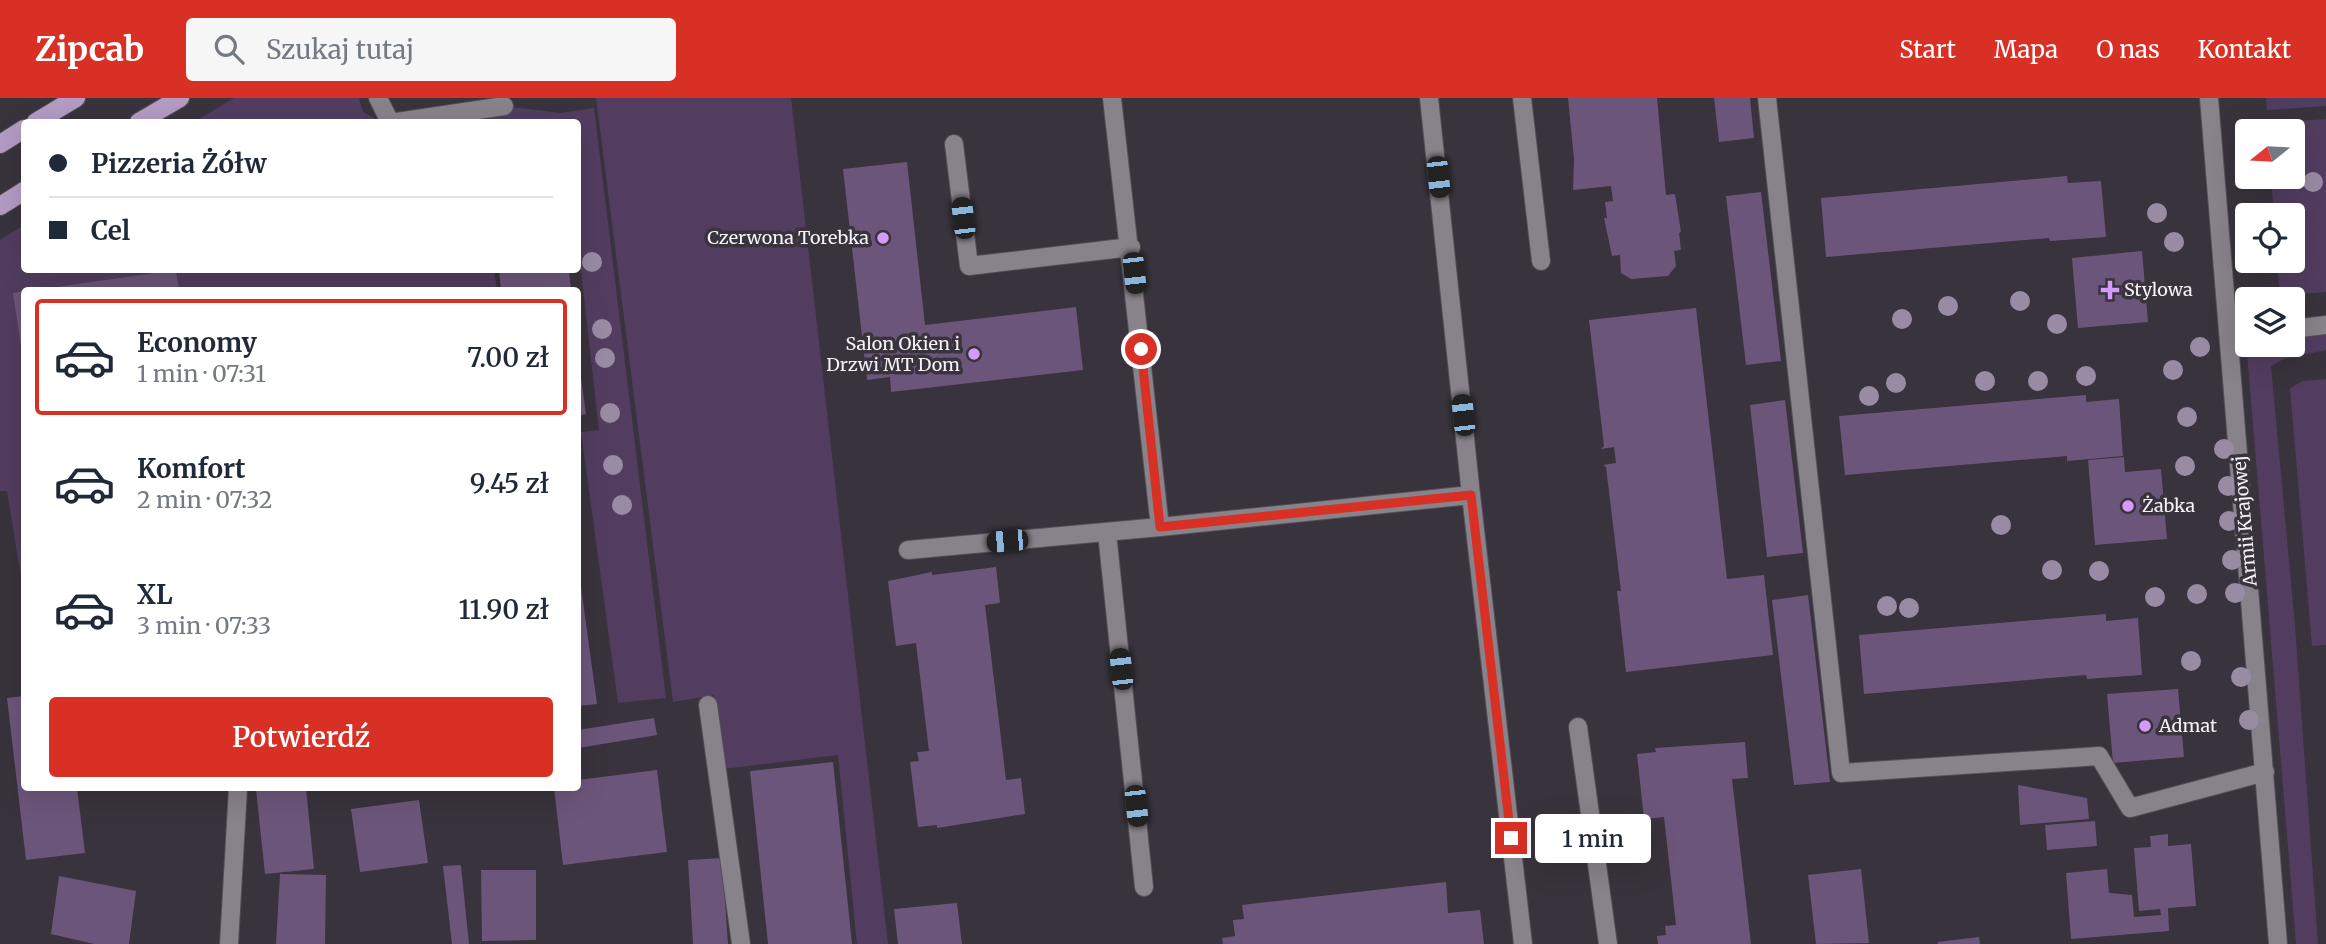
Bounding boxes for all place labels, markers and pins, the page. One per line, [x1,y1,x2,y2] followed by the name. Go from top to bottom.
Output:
[707,226,869,249] place label: Czerwona Torebka
[875,230,891,246] marker: Czerwona Torebka
[2124,278,2193,301] place label: Stylowa
[2102,282,2118,298] marker: Stylowa
[826,332,960,376] place label: Salon Okien i Drzwi MT Dom
[966,346,982,362] marker: Salon Okien i Drzwi MT Dom
[2142,494,2195,517] place label: Żabka
[2120,498,2136,514] marker: Żabka
[2158,714,2217,737] place label: Admat
[2137,718,2153,734] marker: Admat

